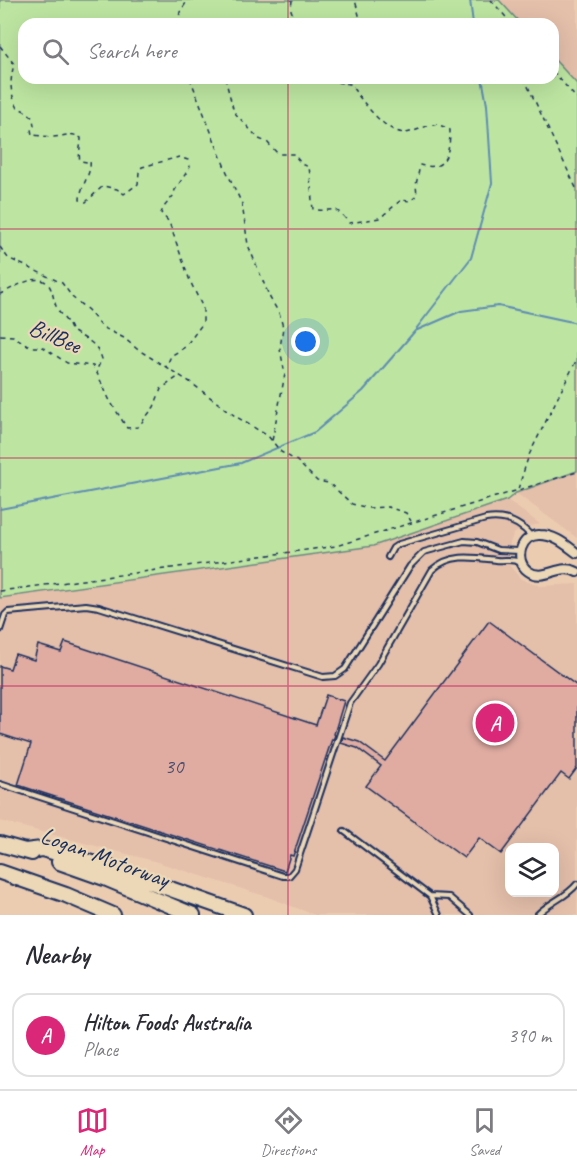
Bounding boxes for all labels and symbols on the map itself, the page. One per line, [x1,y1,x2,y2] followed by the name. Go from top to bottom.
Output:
[25,312,87,361] street label: BillBee
[291,327,320,356] your location
[476,700,514,746] pin: A
[165,753,185,779] house number: 30
[37,820,175,895] street label: Logan Motorway

